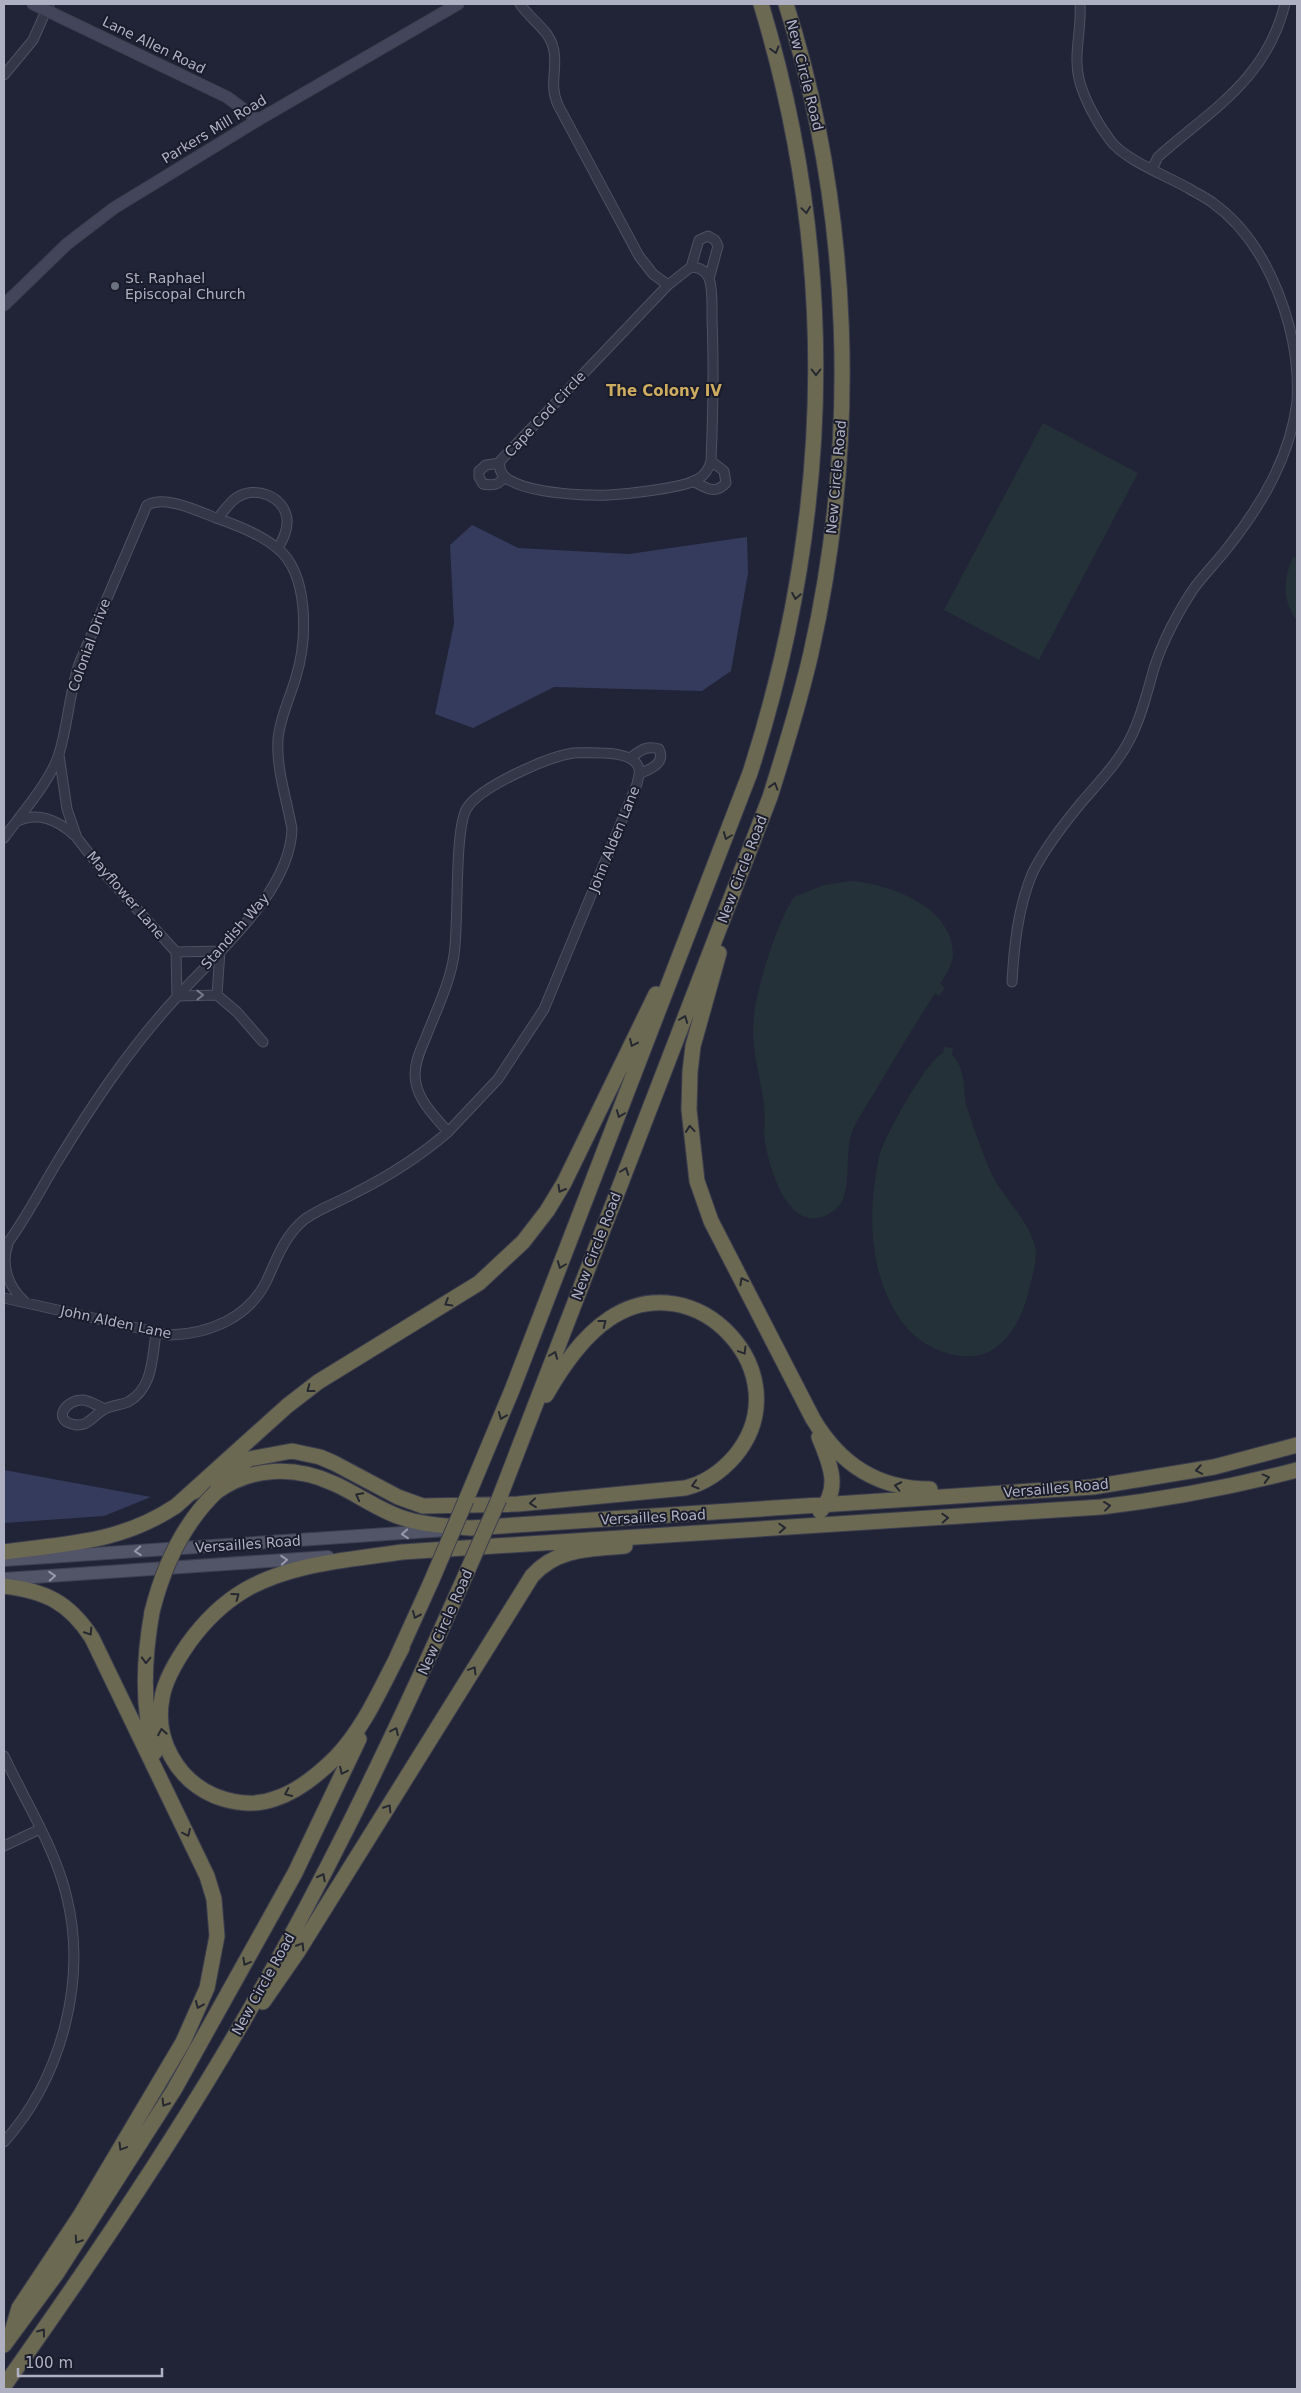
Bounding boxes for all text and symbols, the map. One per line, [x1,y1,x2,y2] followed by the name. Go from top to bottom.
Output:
[100,13,208,77] street label: Lane Allen Road
[783,18,827,132] street label: New Circle Road
[769,46,779,54] one-way arrow
[159,91,269,167] street label: Parkers Mill Road
[800,205,810,214] one-way arrow
[125,270,246,302] place label: St. Raphael Episcopal Church
[109,280,121,292] marker: St. Raphael Episcopal Church
[501,368,589,460] street label: Cape Cod Circle
[811,368,821,376] one-way arrow
[606,382,722,400] district label: The Colony IV
[823,420,849,534] street label: New Circle Road
[792,591,802,600] one-way arrow
[65,596,113,694] street label: Colonial Drive
[768,782,778,790] one-way arrow
[585,784,643,895] street label: John Alden Lane
[714,813,770,925] street label: New Circle Road
[723,831,733,839] one-way arrow
[84,848,168,942] street label: Mayflower Lane
[198,890,272,972] street label: Standish Way
[196,990,204,1001] one-way arrow
[678,1015,688,1024] one-way arrow
[629,1038,639,1047] one-way arrow
[615,1109,625,1117] one-way arrow
[685,1125,696,1133] one-way arrow
[619,1167,629,1175] one-way arrow
[557,1183,567,1192] one-way arrow
[568,1190,624,1302] street label: New Circle Road
[557,1260,567,1269] one-way arrow
[739,1277,749,1286] one-way arrow
[445,1297,454,1307] one-way arrow
[58,1302,173,1342] street label: John Alden Lane
[597,1321,606,1329] one-way arrow
[737,1346,747,1355] one-way arrow
[548,1351,558,1359] one-way arrow
[307,1383,316,1391] one-way arrow
[497,1412,507,1420] one-way arrow
[1195,1464,1203,1474] one-way arrow
[1262,1473,1271,1484] one-way arrow
[1003,1475,1109,1501] street label: Versailles Road
[691,1480,699,1490] one-way arrow
[894,1481,903,1492] one-way arrow
[355,1492,364,1502] one-way arrow
[529,1497,537,1508] one-way arrow
[1102,1502,1111,1512] one-way arrow
[600,1506,706,1528] street label: Versailles Road
[941,1512,949,1523] one-way arrow
[779,1523,787,1534] one-way arrow
[401,1528,409,1539] one-way arrow
[195,1532,301,1556] street label: Versailles Road
[134,1546,142,1557] one-way arrow
[281,1555,289,1566] one-way arrow
[415,1567,475,1677] street label: New Circle Road
[49,1571,57,1582] one-way arrow
[230,1594,239,1602] one-way arrow
[412,1610,423,1619] one-way arrow
[83,1627,92,1636] one-way arrow
[141,1656,152,1664] one-way arrow
[466,1667,476,1676] one-way arrow
[158,1727,168,1736] one-way arrow
[388,1727,399,1736] one-way arrow
[339,1766,349,1775] one-way arrow
[284,1787,293,1797] one-way arrow
[381,1805,391,1814] one-way arrow
[181,1828,191,1837] one-way arrow
[316,1873,326,1882] one-way arrow
[228,1930,298,2038] street label: New Circle Road
[295,1942,304,1951] one-way arrow
[242,1957,252,1966] one-way arrow
[195,2000,206,2009] one-way arrow
[162,2098,172,2107] one-way arrow
[118,2142,128,2151] one-way arrow
[75,2235,84,2244] one-way arrow
[36,2328,45,2338] one-way arrow
[18,2346,161,2378] scale bar
[25,2354,73,2372] text: 100 m

